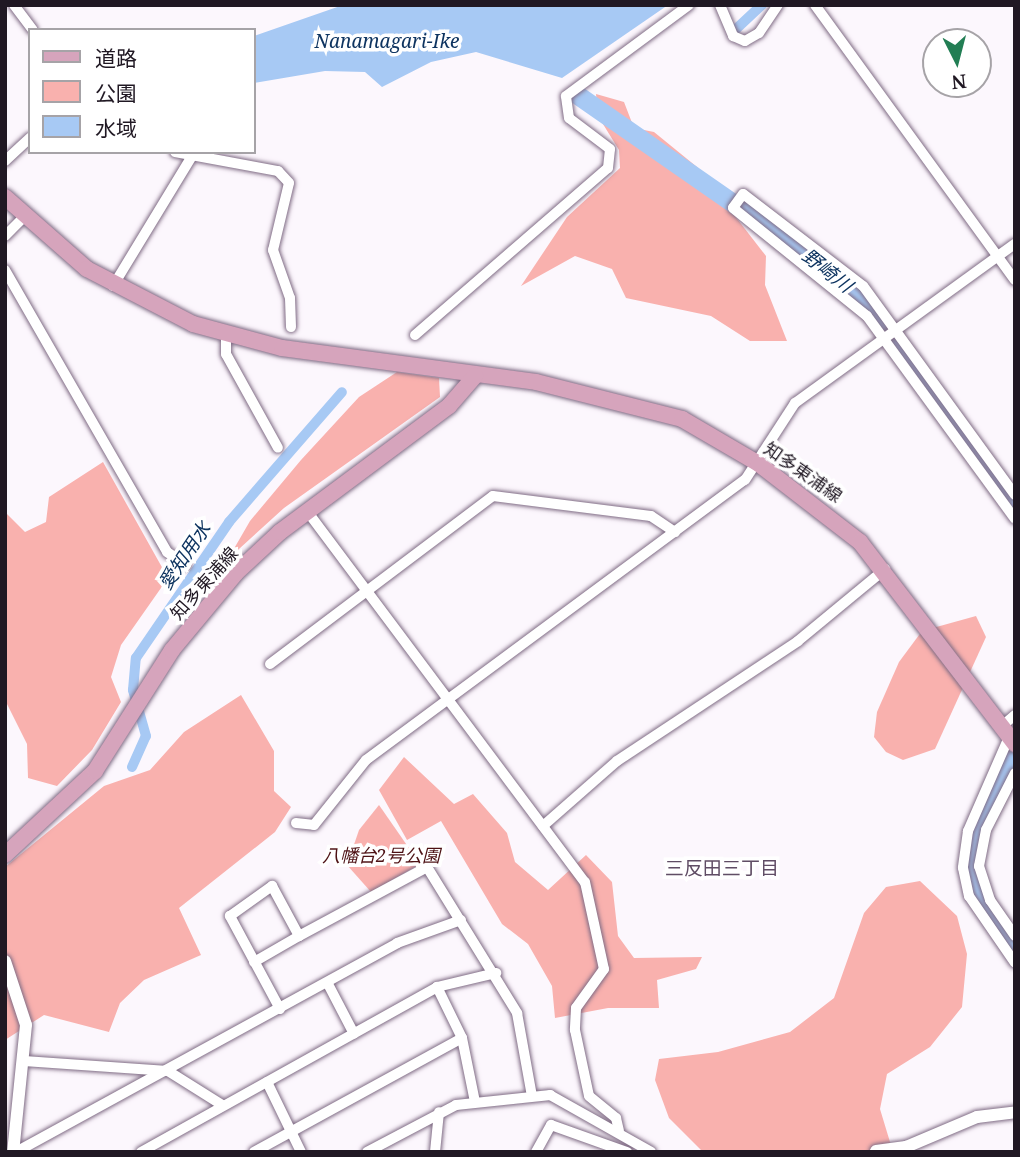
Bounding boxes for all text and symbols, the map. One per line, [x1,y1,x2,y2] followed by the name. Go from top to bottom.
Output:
[28,28,256,154] legend
[922,28,992,98] north arrow
[315,31,459,53] water label: Nanamagari-Ike
[95,44,137,72] text: 道路
[950,68,968,96] text: N
[95,79,137,107] text: 公園
[95,114,137,142] text: 水域
[798,244,856,298] water label: 野崎川
[760,437,846,507] street label: 知多東浦線
[154,518,216,594] water label: 愛知用水
[166,542,242,624] street label: 知多東浦線
[322,844,440,866] park label: 八幡台2号公園
[665,858,779,880] district label: 三反田三丁目

